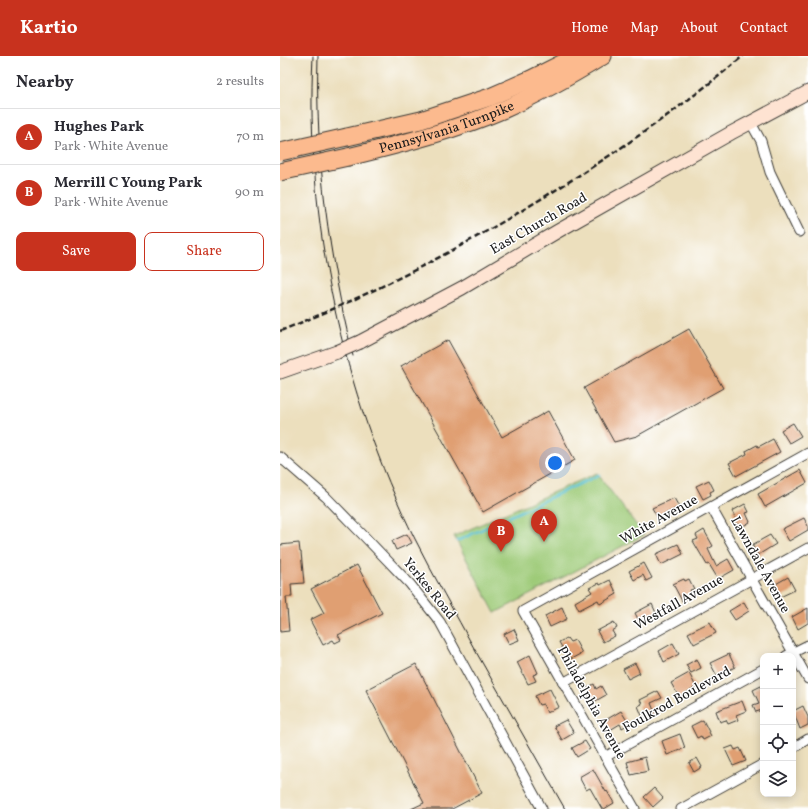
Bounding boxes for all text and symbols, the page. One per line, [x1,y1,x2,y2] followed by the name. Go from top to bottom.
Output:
[20,15,78,41] text: Kartio
[571,19,608,38] text: Home
[630,19,658,38] text: Map
[680,19,718,38] text: About
[740,19,788,38] text: Contact
[16,71,74,94] text: Nearby
[216,73,264,91] text: 2 results
[377,96,518,158] street label: Pennsylvania Turnpike
[54,117,144,138] text: Hughes Park
[24,128,34,146] text: A
[236,128,264,146] text: 70 m
[54,138,168,156] text: Park · White Avenue
[54,173,202,194] text: Merrill C Young Park
[25,184,33,202] text: B
[235,184,264,202] text: 90 m
[487,188,591,259] street label: East Church Road
[54,194,168,212] text: Park · White Avenue
[16,232,136,271] button: Save
[144,232,264,271] button: Share
[545,453,565,473] your location
[617,491,702,549] street label: White Avenue
[531,509,557,542] pin: A
[726,513,795,617] street label: Lawndale Avenue
[488,519,514,552] pin: B
[398,554,460,624] street label: Yerkes Road
[631,570,727,635] street label: Westfall Avenue
[552,643,630,763] street label: Philadelphia Avenue
[760,653,796,797] map controls
[760,653,796,689] button: +
[619,662,735,738] street label: Foulkrod Boulevard
[760,689,796,725] button: −
[760,725,796,761] button: locate
[760,761,796,797] button: layers

